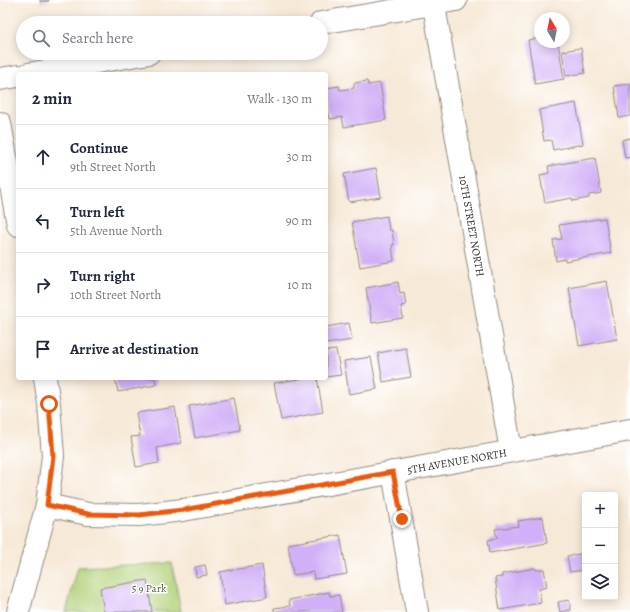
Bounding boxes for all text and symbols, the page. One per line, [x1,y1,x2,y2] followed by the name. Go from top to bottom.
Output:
[534,12,570,48] north arrow
[16,16,328,60] search box
[30,27,52,49] icon: search
[62,28,133,48] text: Search here
[32,87,72,110] text: 2 min
[247,90,312,107] text: Walk · 130 m
[70,138,128,158] text: Continue
[32,146,54,168] icon: ahead
[286,148,312,165] text: 30 m
[70,158,156,175] text: 9th Street North
[455,174,488,278] street label: 10TH STREET NORTH
[70,202,125,222] text: Turn left
[32,210,54,232] icon: left
[286,212,312,229] text: 90 m
[70,222,162,239] text: 5th Avenue North
[70,266,135,286] text: Turn right
[32,274,54,296] icon: right
[287,276,312,293] text: 10 m
[70,286,162,303] text: 10th Street North
[32,338,54,360] icon: arrive
[70,339,199,359] text: Arrive at destination
[40,395,58,413] route start
[406,445,508,478] street label: 5TH AVENUE NORTH
[582,492,618,600] map controls
[582,492,618,528] button: +
[393,510,411,528] route end
[582,528,618,564] button: −
[582,564,618,600] button: layers
[132,581,167,596] park label: 5 9 Park

